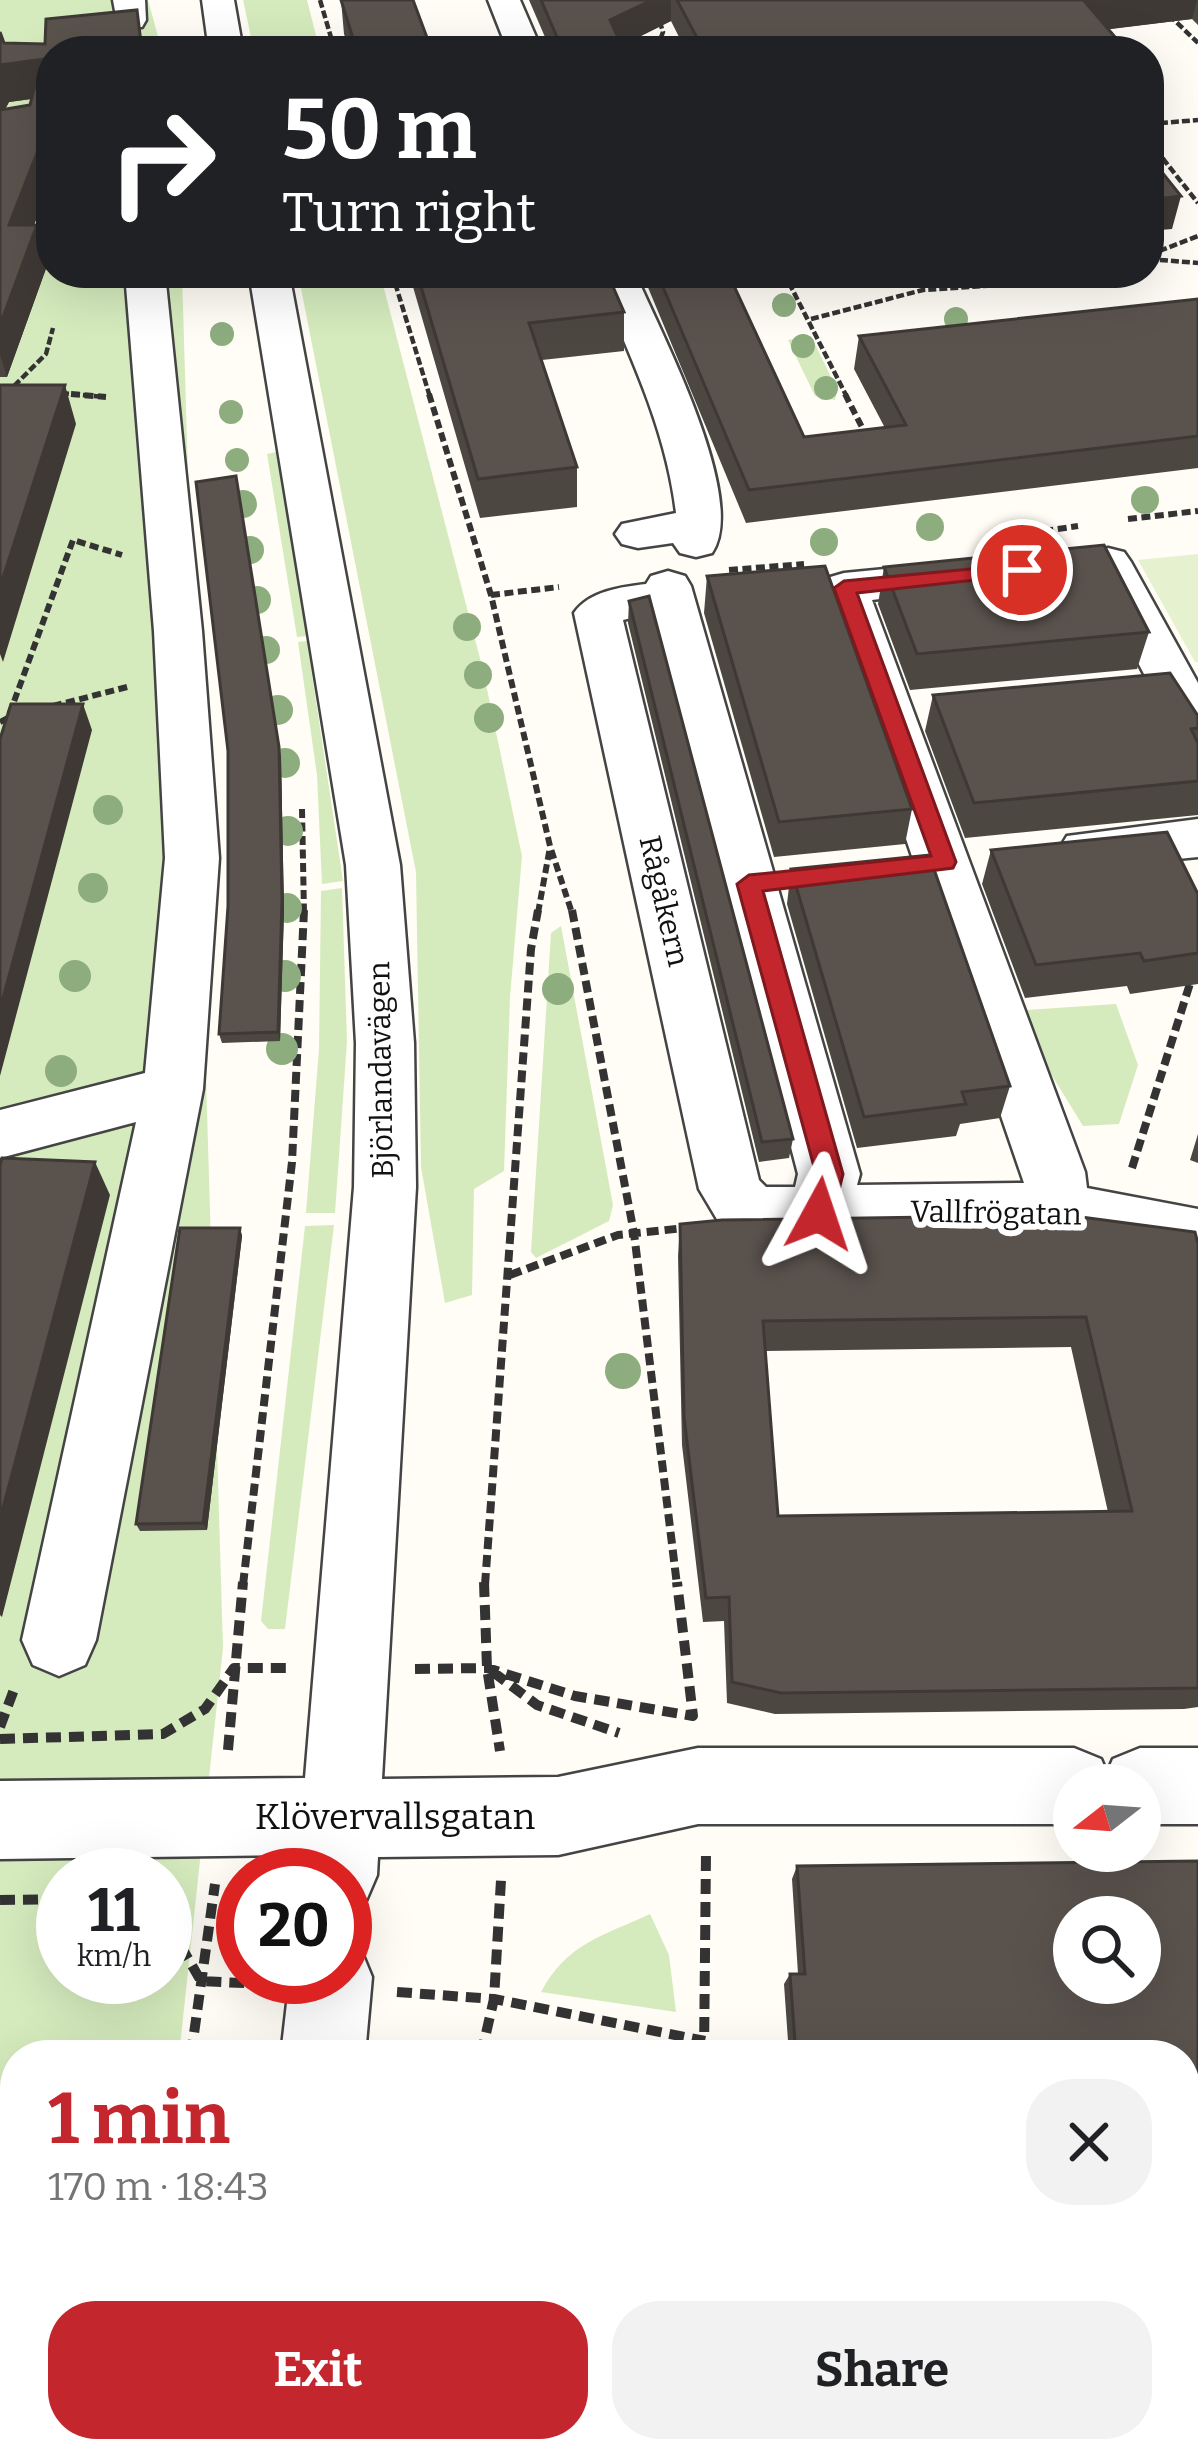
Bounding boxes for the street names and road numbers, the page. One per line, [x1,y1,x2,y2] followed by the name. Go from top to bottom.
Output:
[632,832,696,970] street label: Rågåkern
[361,961,401,1179] street label: Björlandavägen
[910,1194,1082,1232] street label: Vallfrögatan
[255,1795,535,1839] street label: Klövervallsgatan

